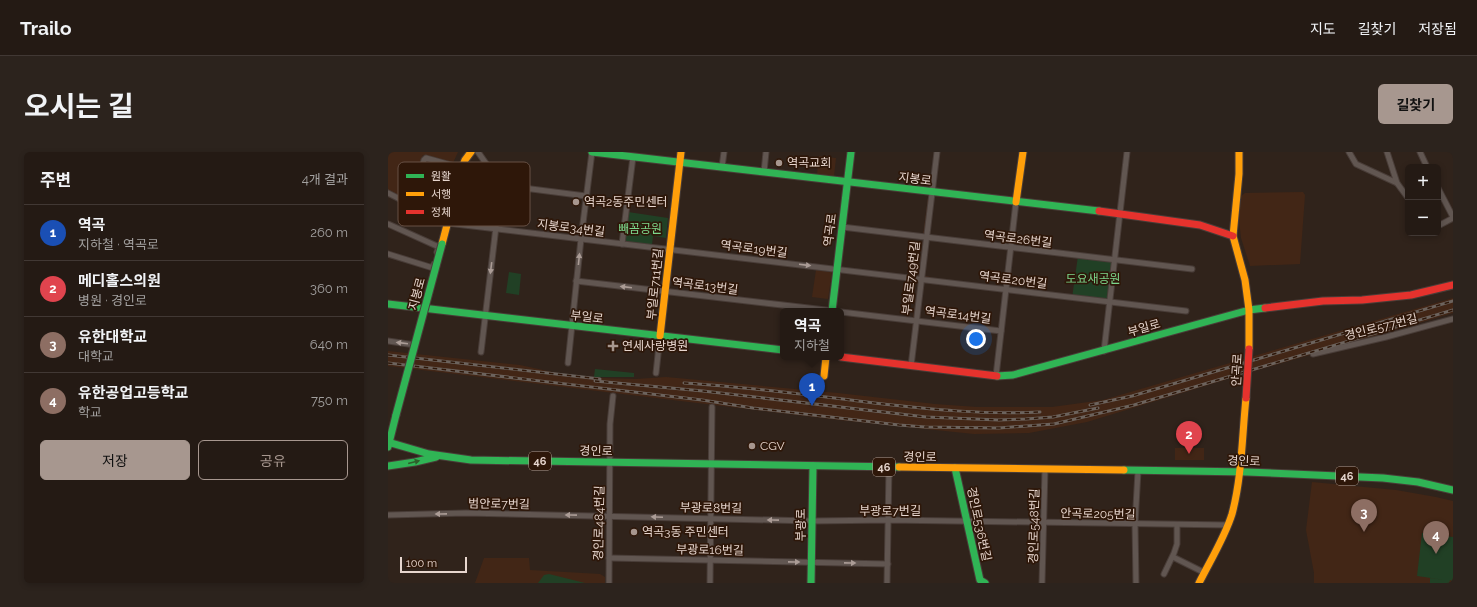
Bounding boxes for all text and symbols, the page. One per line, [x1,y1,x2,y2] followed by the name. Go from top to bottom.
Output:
[20,17,71,39] text: Trailo
[1310,21,1336,37] text: 지도
[1358,21,1396,37] text: 길찾기
[1418,21,1457,37] text: 저장됨
[1378,84,1453,124] button: 길찾기
[24,90,134,123] text: 오시는 길
[787,156,831,170] place label: 역곡교회
[774,158,784,168] marker: 역곡교회
[398,162,530,226] legend
[1405,164,1441,236] map controls
[1405,164,1441,200] button: +
[40,170,71,190] text: 주변
[431,170,451,183] text: 원활
[898,170,932,188] street label: 지봉로
[302,172,348,187] text: 4개 결과
[431,188,451,201] text: 서행
[584,195,668,209] place label: 역곡2동주민센터
[571,197,581,207] marker: 역곡2동주민센터
[1405,200,1441,236] button: −
[431,206,451,219] text: 정체
[821,213,839,247] street label: 역곡로
[78,216,106,234] text: 역곡
[536,217,606,239] street label: 지봉로34번길
[618,222,662,236] park label: 빼꼼공원
[50,225,56,240] text: 1
[310,225,348,240] text: 260 m
[983,228,1053,250] street label: 역곡로26번길
[78,237,159,252] text: 지하철 · 역곡로
[720,238,788,260] street label: 역곡로19번길
[900,240,922,316] street label: 부일로749번길
[644,248,666,320] street label: 부일로711번길
[575,253,582,265] one-way arrow
[488,262,494,274] one-way arrow
[799,262,811,269] one-way arrow
[978,269,1048,291] street label: 역곡로20번길
[78,272,161,290] text: 메디홀스의원
[1065,272,1121,286] park label: 도요새공원
[671,275,739,297] street label: 역곡로13번길
[406,276,428,312] street label: 지봉로
[49,281,57,296] text: 2
[310,281,348,296] text: 360 m
[620,284,632,290] one-way arrow
[78,293,147,308] text: 병원 · 경인로
[924,304,992,326] street label: 역곡로14번길
[570,308,604,326] street label: 부일로
[780,308,844,360] popup
[1343,311,1419,343] street label: 경인로577번길
[794,317,822,335] text: 역곡
[1126,317,1162,339] street label: 부일로
[78,328,147,346] text: 유한대학교
[966,329,986,349] your location
[49,337,57,352] text: 3
[310,337,348,352] text: 640 m
[794,338,830,353] text: 지하철
[622,339,688,353] place label: 연세사랑병원
[396,340,408,346] one-way arrow
[607,340,619,352] marker: 연세사랑병원
[78,349,114,364] text: 대학교
[1229,353,1245,387] street label: 안곡로
[799,373,825,406] pin: 1
[78,384,188,402] text: 유한공업고등학교
[49,393,57,408] text: 4
[311,393,348,408] text: 750 m
[78,405,102,420] text: 학교
[1176,421,1202,454] pin: 2
[760,439,785,453] place label: CGV
[40,440,190,480] button: 저장
[198,440,348,480] button: 공유
[747,441,757,451] marker: CGV
[579,444,613,458] street label: 경인로
[903,450,937,464] street label: 경인로
[529,452,551,470] road number: 46
[1227,453,1261,469] street label: 경인로
[873,458,895,476] road number: 46
[408,459,420,465] one-way arrow
[1336,467,1358,485] road number: 46
[591,485,607,561] street label: 경인로484번길
[964,486,994,562] street label: 경인로536번길
[1026,488,1042,564] street label: 경인로548번길
[468,496,530,512] street label: 범안로7번길
[1351,499,1377,532] pin: 3
[680,500,742,516] street label: 부광로8번길
[859,504,921,518] street label: 부광로7번길
[1060,506,1136,522] street label: 안곡로205번길
[794,508,808,542] street label: 부광로
[434,511,447,517] one-way arrow
[564,512,577,518] one-way arrow
[650,514,663,520] one-way arrow
[766,517,779,523] one-way arrow
[1423,521,1449,554] pin: 4
[642,525,729,539] place label: 역곡3동 주민센터
[629,527,639,537] marker: 역곡3동 주민센터
[676,542,744,558] street label: 부광로16번길
[400,555,467,574] scale bar
[406,557,437,570] text: 100 m
[788,559,801,565] one-way arrow
[844,560,857,566] one-way arrow

